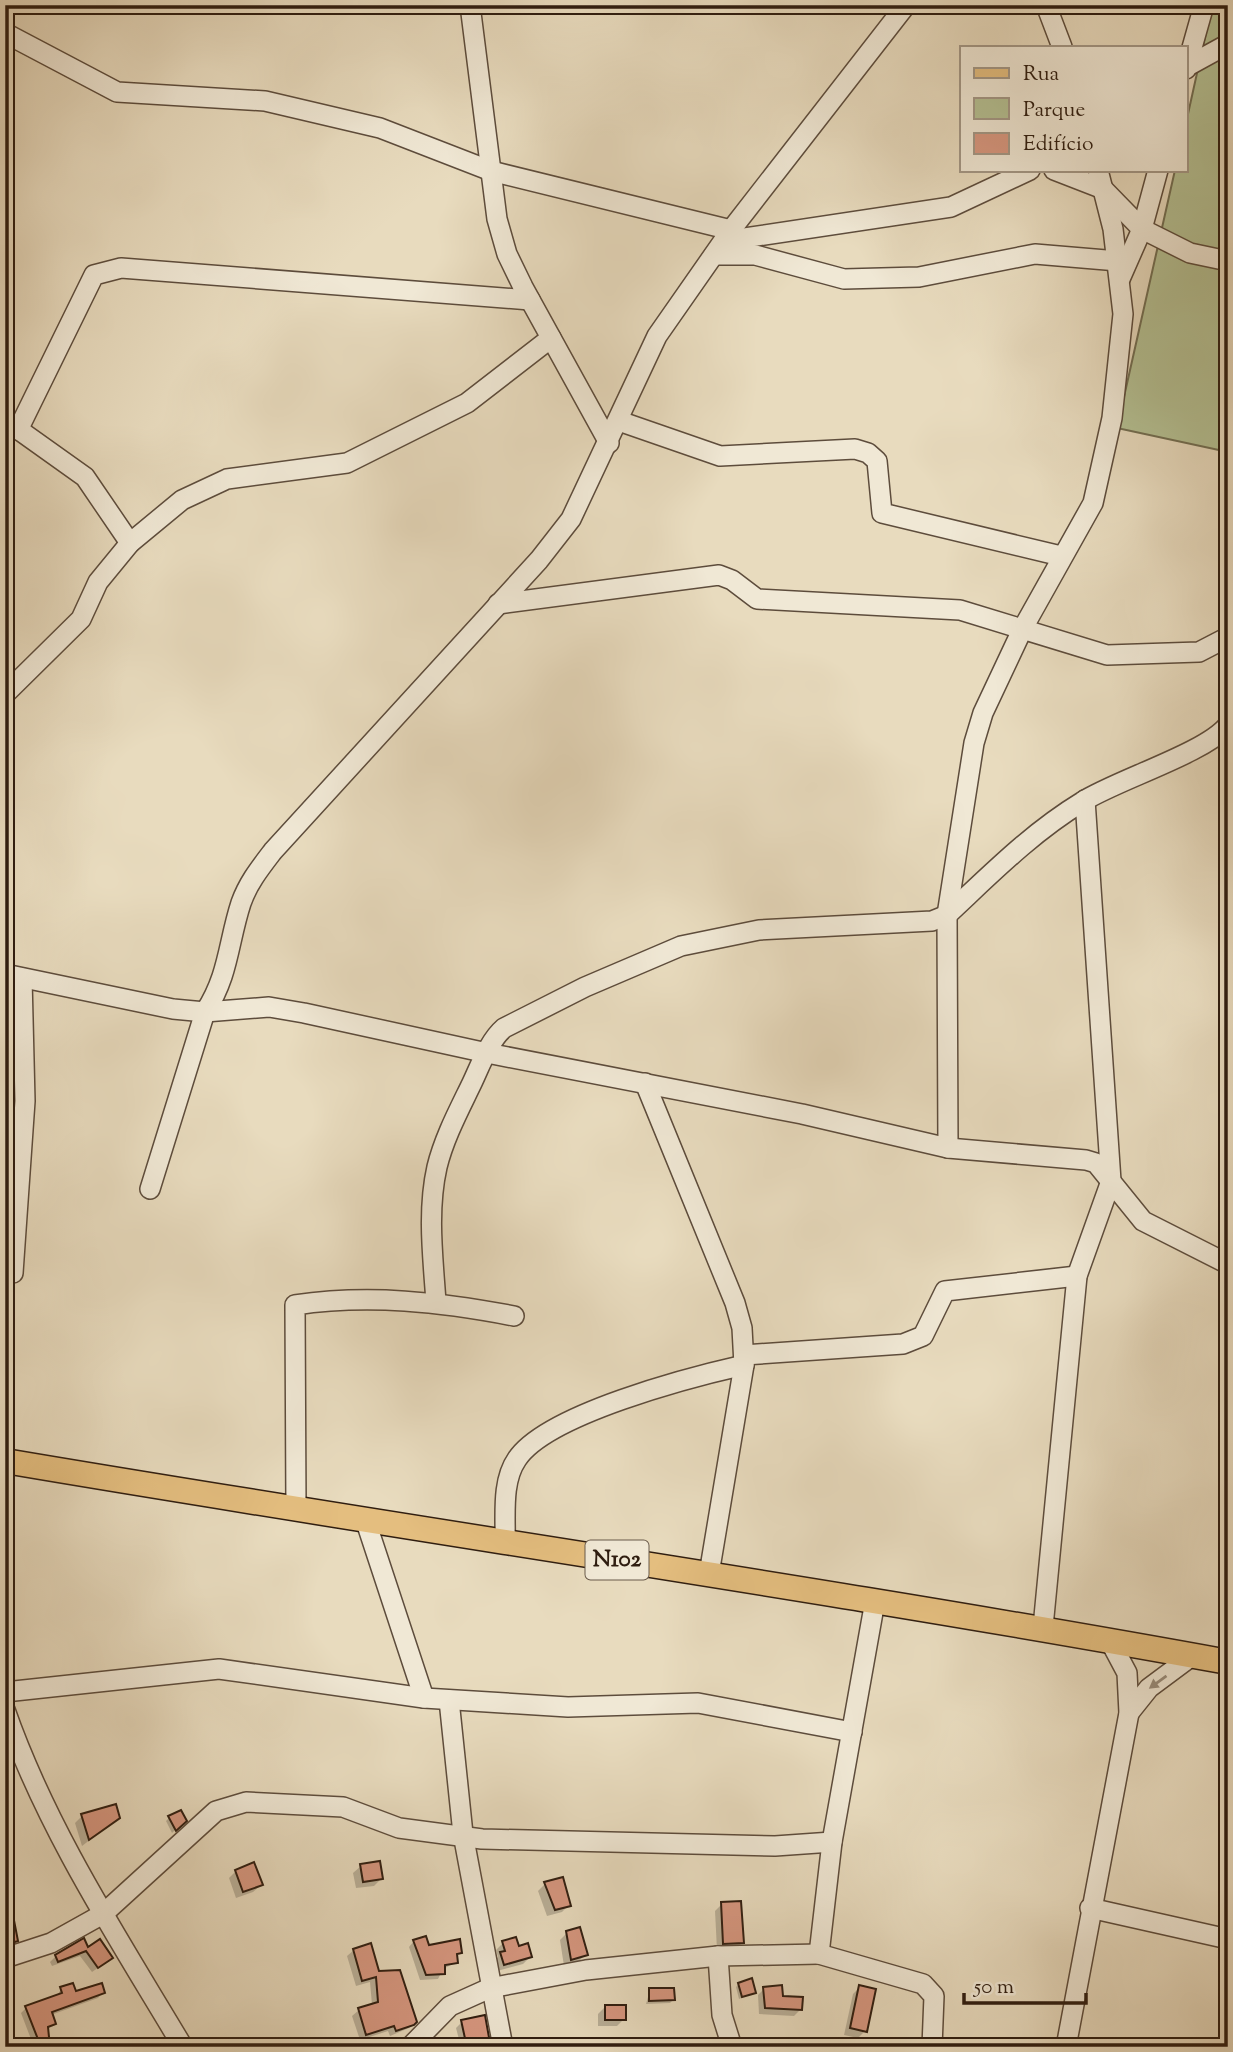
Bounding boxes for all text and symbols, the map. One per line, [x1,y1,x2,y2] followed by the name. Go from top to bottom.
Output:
[960,46,1188,172] legend
[1023,60,1060,90] text: Rua
[1023,96,1085,126] text: Parque
[1023,130,1093,160] text: Edifício
[586,1540,648,1580] road number: N102
[1149,1674,1167,1688] one-way arrow
[964,1961,1086,2005] scale bar
[973,1973,1014,2003] text: 50 m

